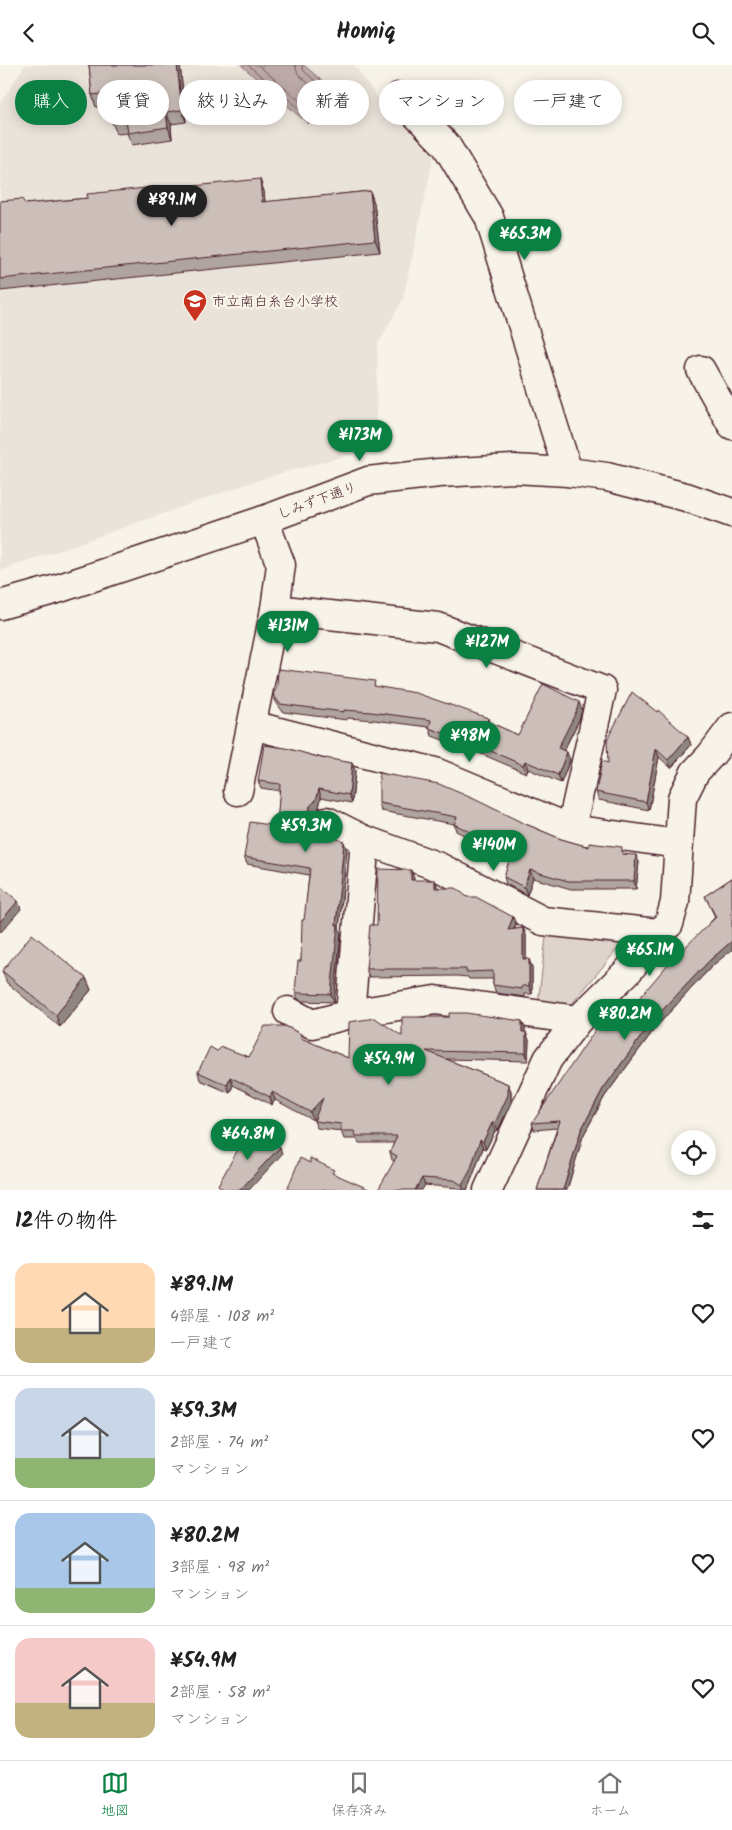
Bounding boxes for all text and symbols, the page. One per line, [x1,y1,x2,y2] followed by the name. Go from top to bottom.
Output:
[336,15,396,50] text: Homiq
[15,19,43,47] icon: back
[689,19,717,47] icon: search
[15,80,87,125] chip: 購入
[97,80,169,125] chip: 賃貸
[179,80,287,125] chip: 絞り込み
[297,80,369,125] chip: 新着
[379,80,504,125] chip: マンション
[514,80,622,125] chip: 一戸建て
[131,185,213,227] pin: ¥89.1M
[148,188,196,213] text: ¥89.1M
[484,219,566,261] pin: ¥65.3M
[499,222,551,247] text: ¥65.3M
[182,288,208,322] school or university icon: 市立南白糸台小学校
[212,291,338,313] place label: 市立南白糸台小学校
[325,419,395,462] pin: ¥173M
[338,423,382,448] text: ¥173M
[274,476,360,526] street label: しみず下通り
[253,611,323,653] pin: ¥131M
[268,614,308,639] text: ¥131M
[452,627,522,669] pin: ¥127M
[465,630,509,655] text: ¥127M
[440,721,500,763] pin: ¥98M
[450,724,490,749] text: ¥98M
[265,811,347,853] pin: ¥59.3M
[281,814,331,839] text: ¥59.3M
[459,829,529,872] pin: ¥140M
[472,833,516,858] text: ¥140M
[609,935,691,977] pin: ¥65.1M
[626,938,674,963] text: ¥65.1M
[584,999,666,1041] pin: ¥80.2M
[599,1002,651,1027] text: ¥80.2M
[348,1043,430,1086] pin: ¥54.9M
[364,1047,414,1072] text: ¥54.9M
[207,1119,289,1161] pin: ¥64.8M
[222,1122,274,1147] text: ¥64.8M
[671,1130,716,1175] map controls
[671,1130,716,1175] button: locate
[15,1205,118,1238] text: 12件の物件
[689,1206,717,1234] icon: filters
[170,1269,233,1302] text: ¥89.1M
[55,1283,115,1343] icon: home
[689,1299,717,1327] icon: heart
[170,1304,274,1329] text: 4部屋 · 108 m²
[170,1331,234,1356] text: 一戸建て
[170,1395,237,1428] text: ¥59.3M
[55,1408,115,1468] icon: home
[689,1424,717,1452] icon: heart
[170,1430,268,1455] text: 2部屋 · 74 m²
[170,1457,249,1482] text: マンション
[170,1520,239,1553] text: ¥80.2M
[55,1533,115,1593] icon: home
[689,1549,717,1577] icon: heart
[170,1555,269,1580] text: 3部屋 · 98 m²
[170,1582,249,1607] text: マンション
[170,1645,236,1678] text: ¥54.9M
[55,1658,115,1718] icon: home
[689,1674,717,1702] icon: heart
[170,1680,270,1705] text: 2部屋 · 58 m²
[170,1707,249,1732] text: マンション
[101,1769,129,1822] tab: 地図
[331,1769,387,1822] tab: 保存済み
[589,1769,631,1822] tab: ホーム

